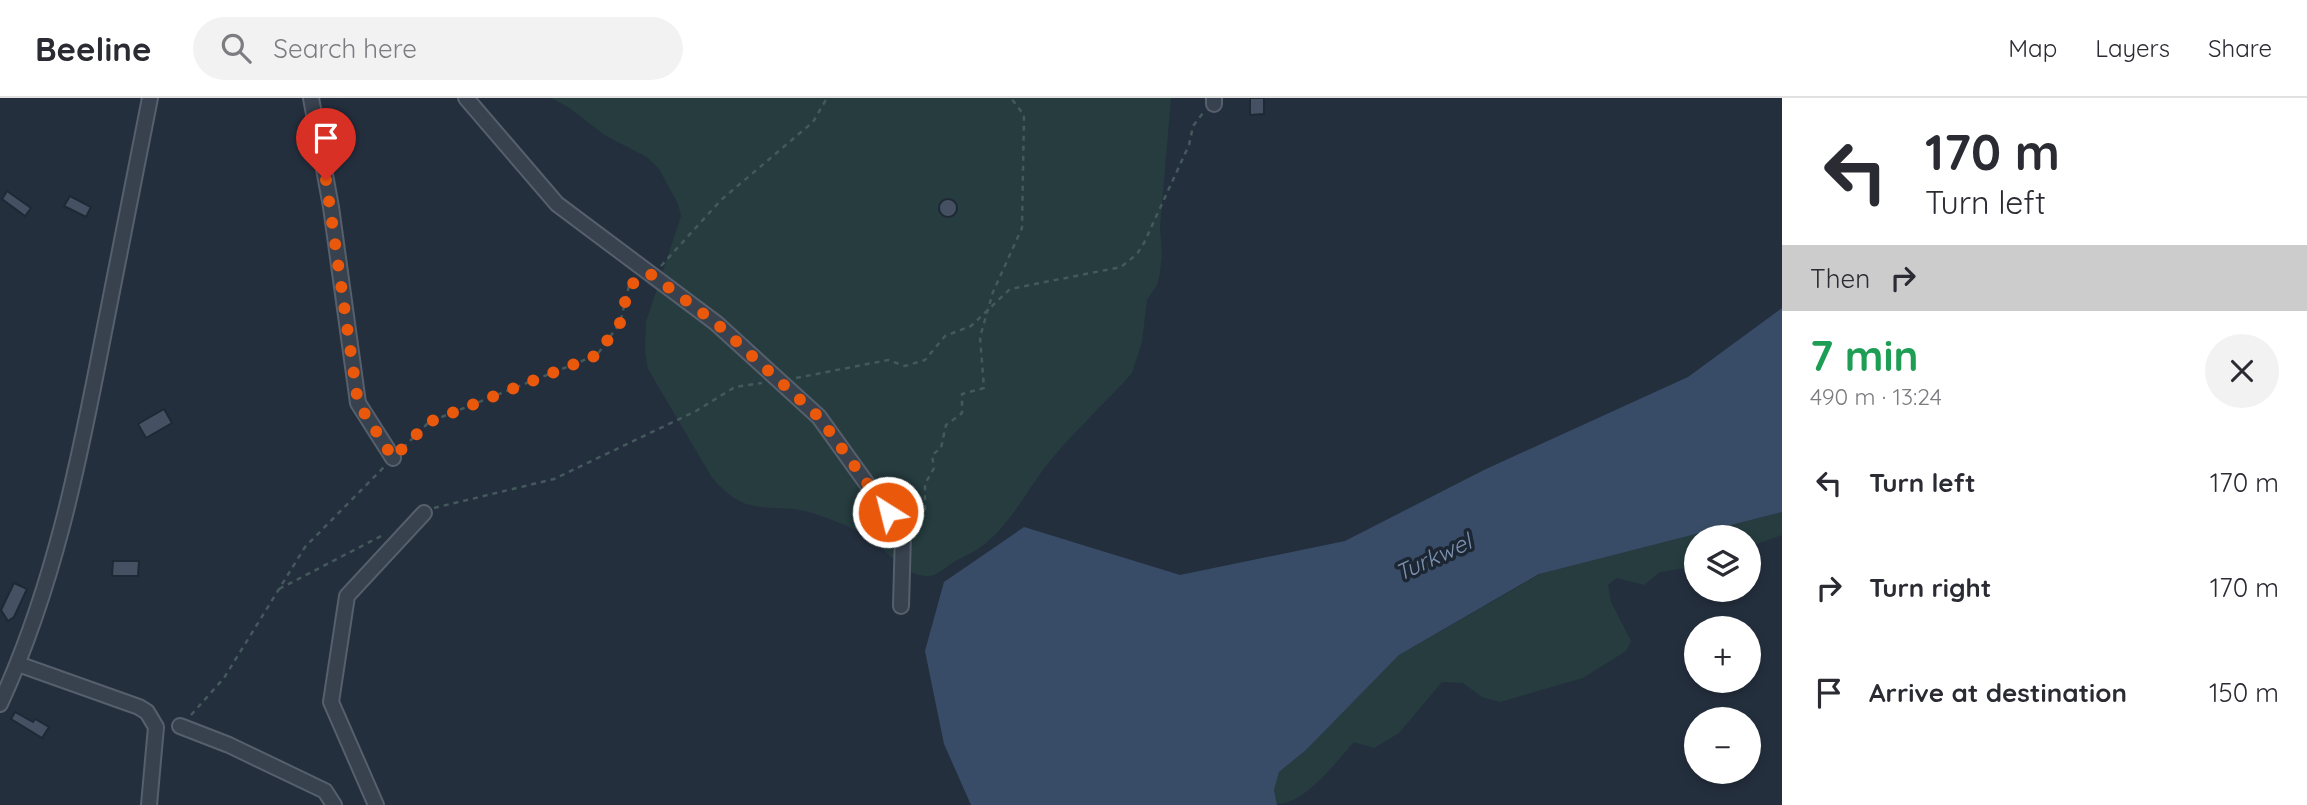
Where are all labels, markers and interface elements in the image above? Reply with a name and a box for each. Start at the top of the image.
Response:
search box [193,17,683,80]
text: Beeline [35,28,151,69]
icon: search [217,29,255,67]
text: Search here [273,32,417,65]
text: Map [2008,33,2057,63]
text: Layers [2095,33,2170,63]
text: Share [2208,33,2272,63]
pin [296,108,356,180]
icon: arrive [307,119,345,157]
text: 170 m [1925,121,2060,182]
icon: left [1810,126,1901,217]
text: Turn left [1925,182,2046,222]
icon: right [1884,259,1922,297]
text: Then [1810,262,1870,295]
text: 7 min [1810,329,1919,382]
button: close [2205,334,2279,408]
text: 490 m · 13:24 [1810,382,1942,411]
icon: left [1810,464,1848,502]
text: Turn left [1869,466,1976,499]
text: 170 m [2210,466,2279,499]
position arrow [851,475,925,549]
map controls [1684,525,1761,784]
button: layers [1684,525,1761,602]
water label: Turkwel [1390,526,1478,587]
icon: right [1810,569,1848,607]
text: Turn right [1869,571,1991,604]
text: 170 m [2210,571,2279,604]
button: + [1684,616,1761,693]
icon: arrive [1810,674,1848,712]
text: Arrive at destination [1869,676,2127,709]
text: 150 m [2209,676,2279,709]
button: − [1684,707,1761,784]

